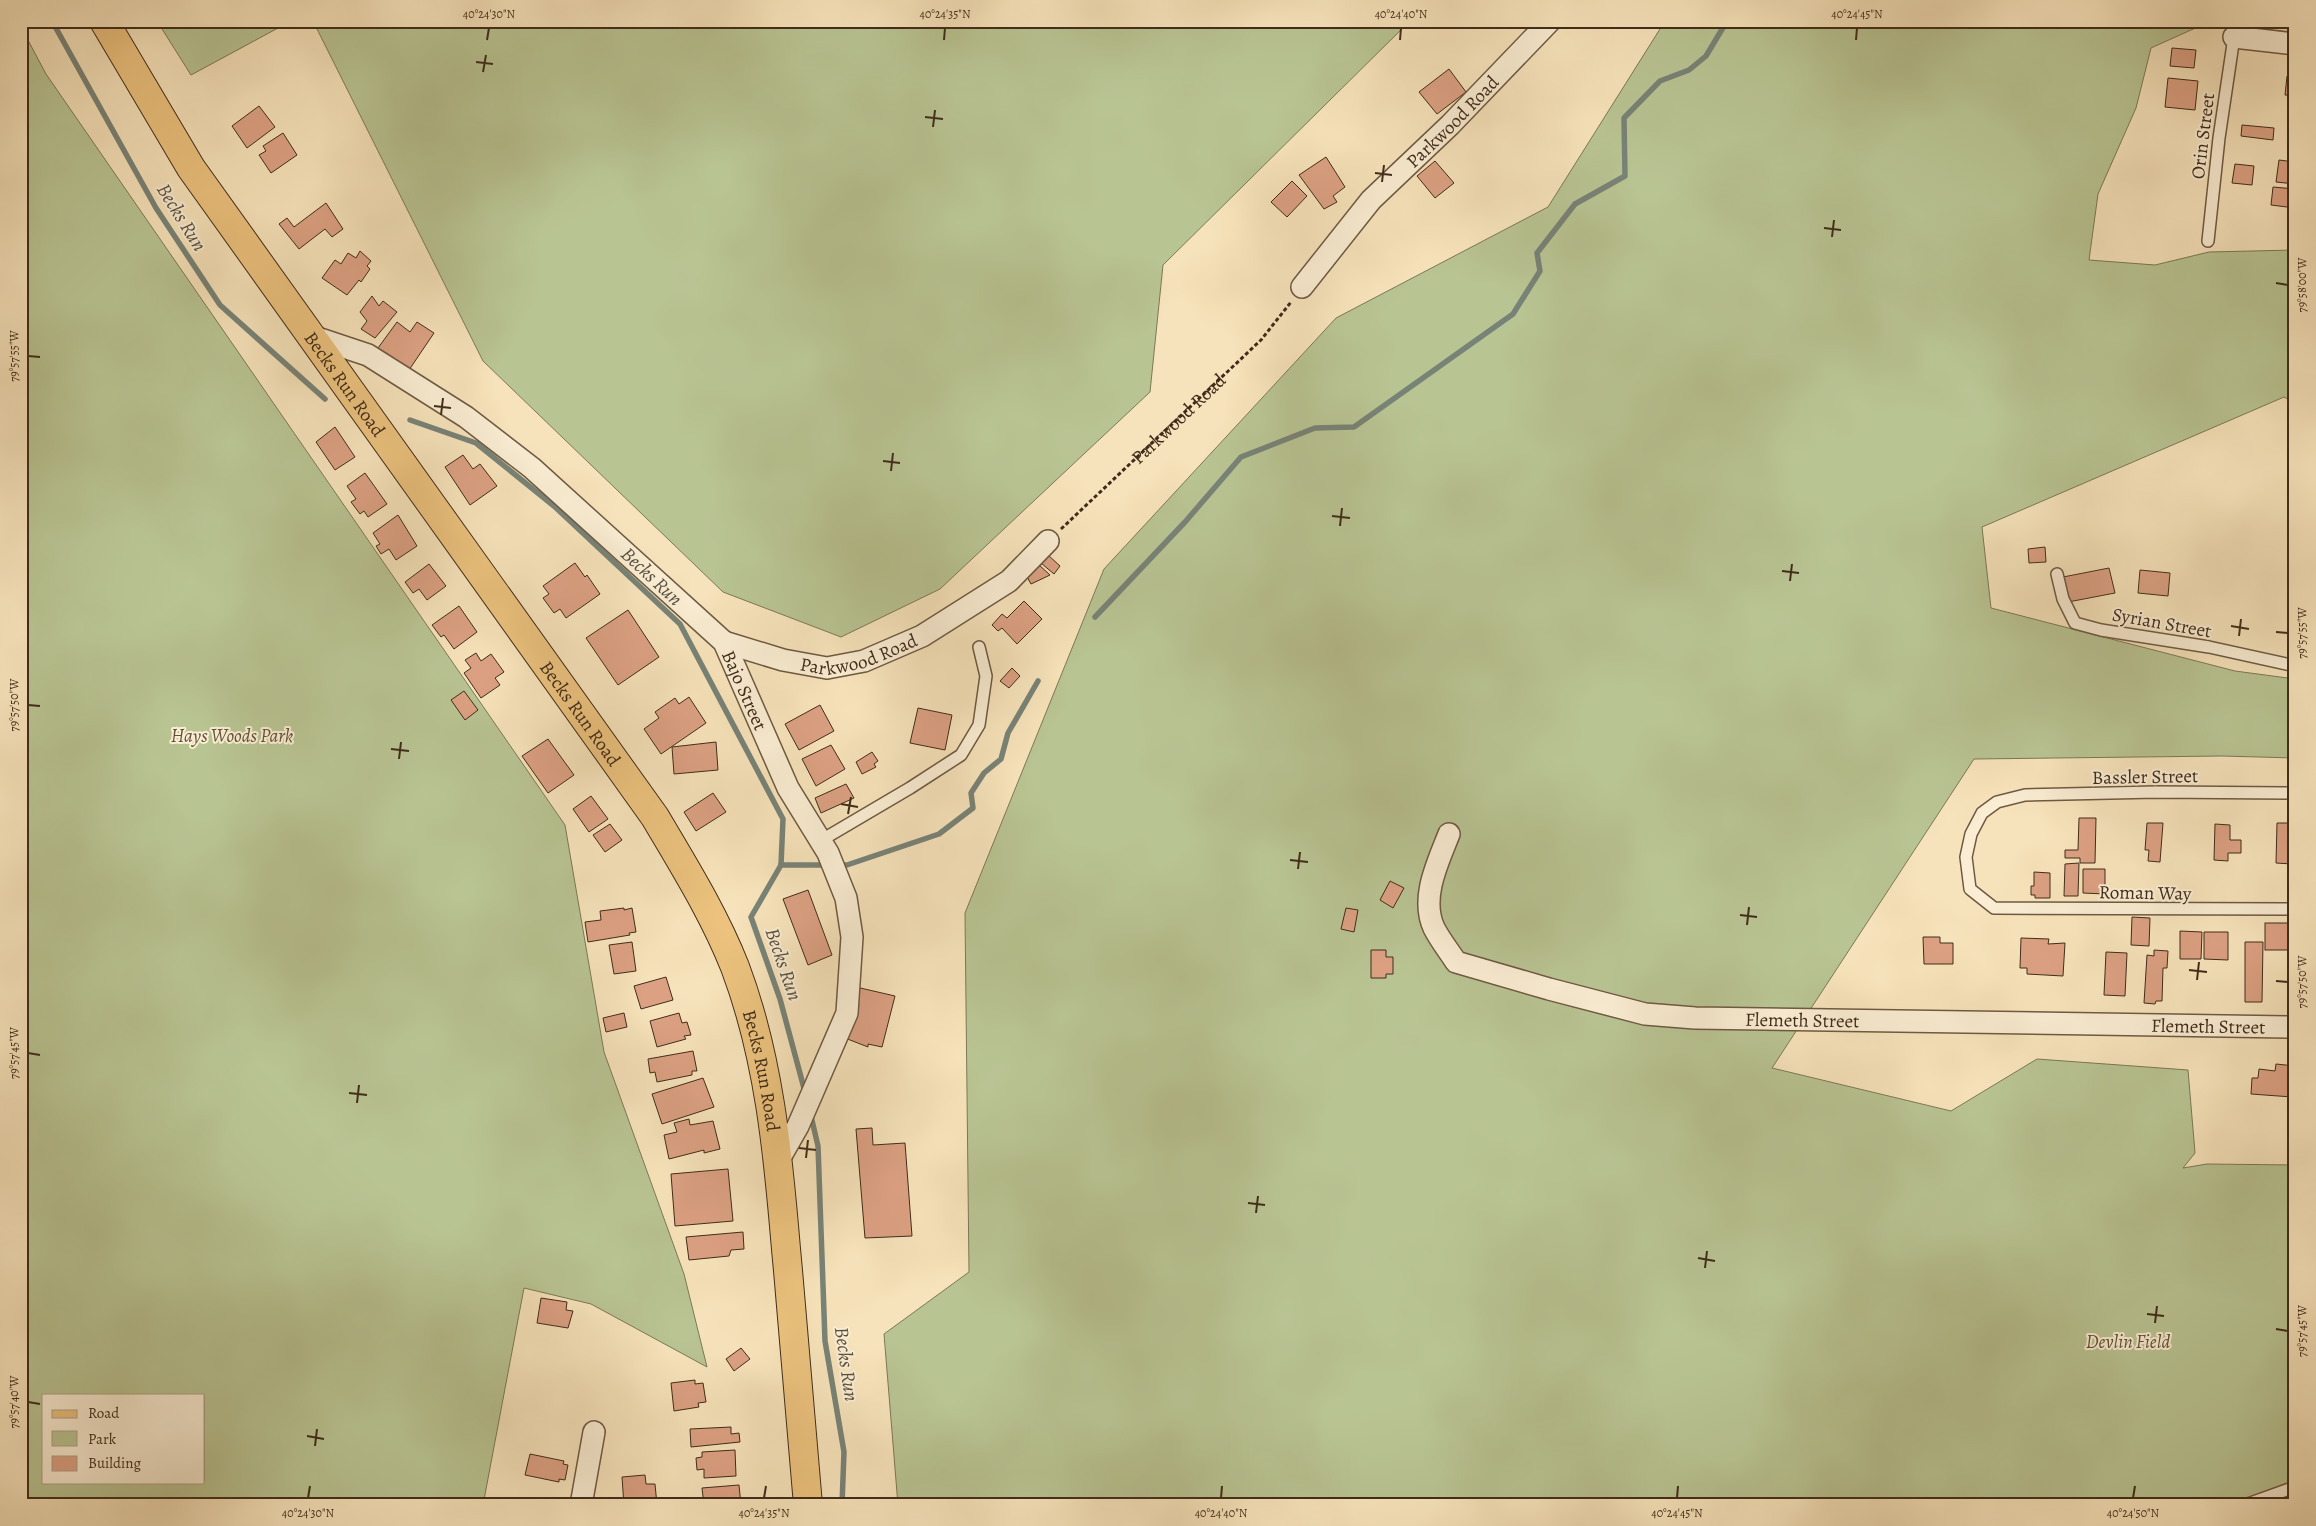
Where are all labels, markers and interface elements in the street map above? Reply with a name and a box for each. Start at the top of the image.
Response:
text: 40°24'30"N [463,6,516,22]
text: 40°24'35"N [919,6,971,22]
text: 40°24'40"N [1375,6,1428,22]
text: 40°24'45"N [1831,6,1883,22]
street label: Parkwood Road [1401,69,1505,174]
street label: Orin Street [2185,92,2221,181]
water label: Becks Run [150,178,213,256]
text: 79°58'00"W [2294,257,2310,312]
street label: Becks Run Road [298,326,391,443]
text: 79°57'55"W [6,329,22,382]
street label: Parkwood Road [1126,368,1232,470]
water label: Becks Run [615,541,688,612]
street label: Syrian Street [2110,601,2214,645]
text: 79°57'55"W [2294,606,2310,659]
street label: Parkwood Road [798,627,922,682]
street label: Bajo Street [715,646,773,735]
street label: Becks Run Road [533,656,627,772]
text: 79°57'50"W [6,678,22,731]
park label: Hays Woods Park [171,723,293,749]
street label: Bassler Street [2092,763,2198,791]
street label: Roman Way [2099,879,2192,907]
water label: Becks Run [759,924,809,1004]
text: 79°57'50"W [2294,955,2310,1008]
street label: Becks Run Road [736,1007,786,1134]
street label: Flemeth Street [1745,1007,1860,1034]
street label: Flemeth Street [2151,1013,2266,1041]
text: 79°57'45"W [6,1026,22,1079]
text: 79°57'45"W [2294,1304,2310,1357]
water label: Becks Run [828,1325,865,1403]
park label: Devlin Field [2086,1329,2170,1355]
text: 79°57'40"W [6,1375,22,1429]
legend [42,1394,205,1484]
text: Road [88,1403,120,1423]
text: Park [88,1429,117,1449]
text: Building [88,1453,141,1473]
text: 40°24'30"N [282,1505,335,1521]
text: 40°24'35"N [738,1505,790,1521]
text: 40°24'40"N [1195,1505,1248,1521]
text: 40°24'45"N [1651,1505,1703,1521]
text: 40°24'50"N [2107,1505,2160,1521]

